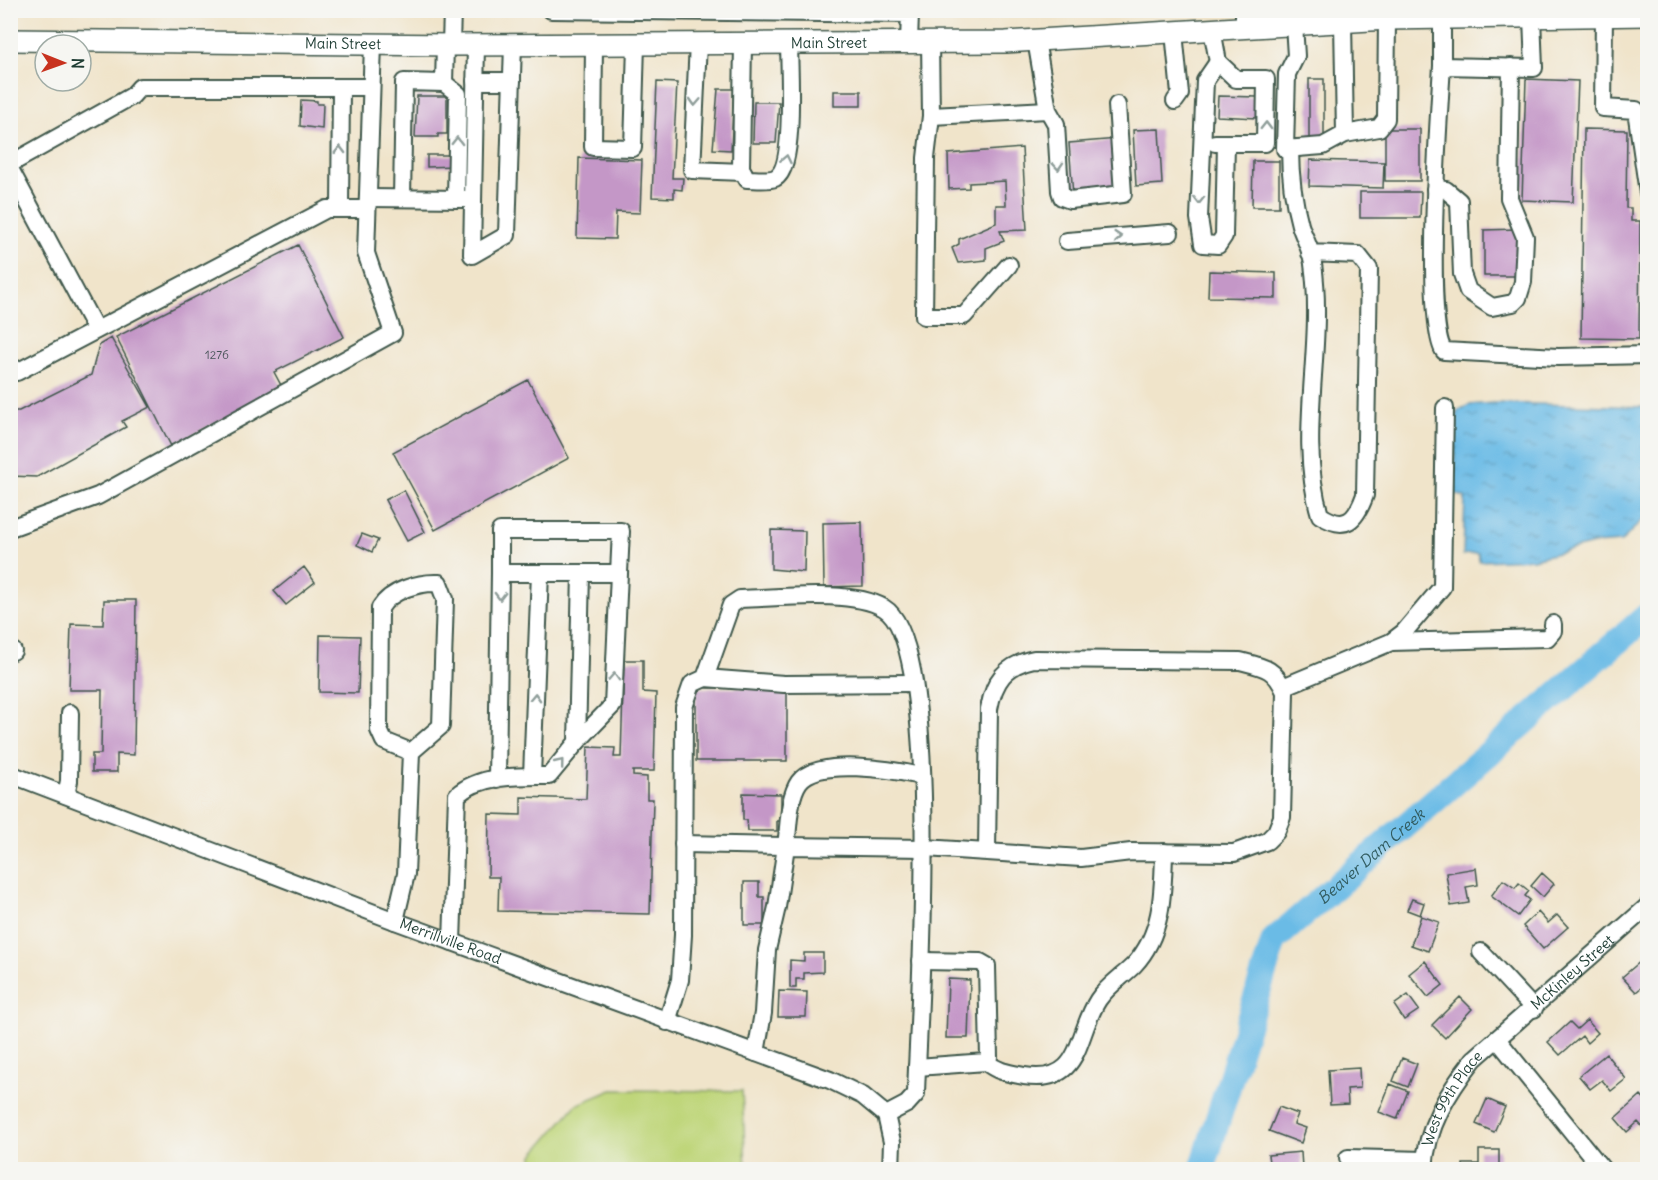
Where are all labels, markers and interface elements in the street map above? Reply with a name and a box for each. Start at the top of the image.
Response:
north arrow [33,33,93,93]
street label: Main Street [305,33,381,53]
street label: Main Street [791,33,867,52]
text: N [68,58,88,69]
one-way arrow [689,97,702,106]
one-way arrow [1259,121,1272,130]
one-way arrow [451,136,464,145]
one-way arrow [334,146,347,155]
one-way arrow [779,154,792,164]
one-way arrow [1051,162,1064,171]
one-way arrow [1193,196,1205,205]
one-way arrow [1114,231,1123,244]
house number: 1276 [205,347,229,362]
one-way arrow [494,592,506,601]
one-way arrow [608,673,621,682]
one-way arrow [529,692,542,701]
one-way arrow [552,759,563,770]
water label: Beaver Dam Creek [1313,803,1430,908]
street label: Merrillville Road [397,913,504,968]
street label: McKinley Street [1527,930,1618,1014]
street label: West 99th Place [1417,1046,1486,1148]

